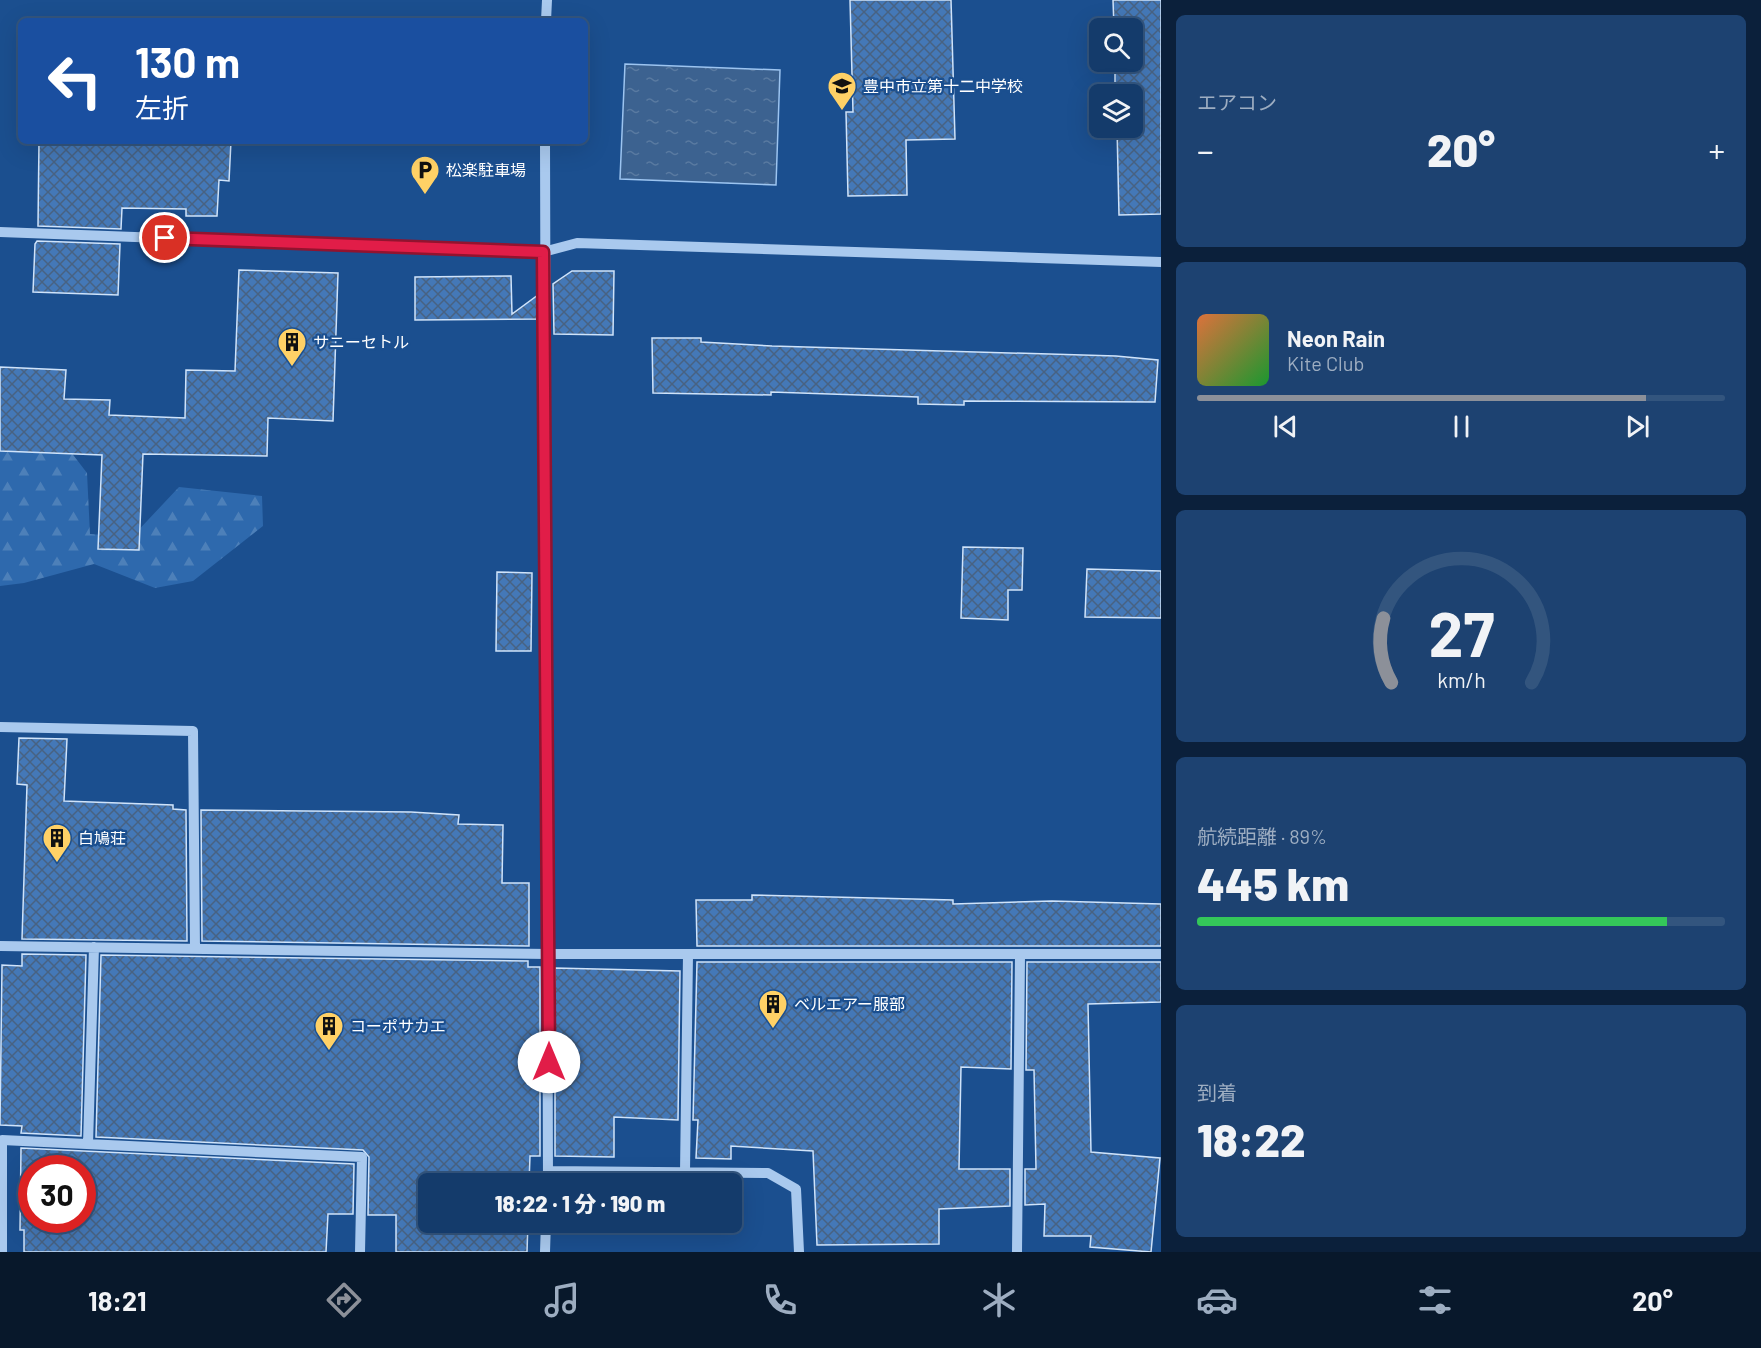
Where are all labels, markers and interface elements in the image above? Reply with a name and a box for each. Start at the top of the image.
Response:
map controls [1089,18,1143,138]
button: search [1089,18,1143,72]
text: 130 m [135,36,240,86]
icon: left [36,42,114,120]
school or university icon: 豊中市立第十二中学校 [826,70,858,112]
place label: 豊中市立第十二中学校 [863,76,1023,95]
button: layers [1089,84,1143,138]
text: エアコン [1197,90,1277,114]
text: 左折 [135,91,189,123]
text: 20° [1427,122,1495,176]
text: − [1197,130,1214,170]
text: + [1709,130,1725,170]
parking icon: 松楽駐車場 [409,154,441,196]
place label: 松楽駐車場 [446,160,526,179]
pin [139,212,190,263]
icon: arrive [148,221,181,254]
text: Neon Rain [1287,325,1385,351]
building icon: サニーセトル [276,326,308,368]
place label: サニーセトル [313,332,409,351]
text: Kite Club [1287,351,1364,375]
icon: previous [1269,410,1302,443]
icon: pause [1445,410,1478,443]
icon: next [1621,410,1654,443]
text: 27 [1428,595,1494,669]
text: km/h [1437,667,1485,692]
building icon: 白鳩荘 [41,822,73,864]
text: 航続距離 · 89% [1197,824,1327,848]
place label: 白鳩荘 [78,828,126,847]
text: 445 km [1197,856,1349,910]
building icon: ベルエアー服部 [757,988,789,1030]
place label: ベルエアー服部 [794,994,905,1013]
building icon: コーポサカエ [313,1010,345,1052]
place label: コーポサカエ [350,1016,446,1035]
position arrow [517,1030,581,1094]
text: 到着 [1197,1080,1237,1104]
text: 18:22 [1197,1112,1306,1166]
speed limit sign: 30 [18,1155,96,1233]
text: 18:22 · 1 分 · 190 m [495,1190,665,1216]
icon: directions [323,1279,365,1321]
icon: music [541,1279,583,1321]
icon: phone [759,1279,801,1321]
icon: climate [978,1279,1020,1321]
icon: car [1196,1279,1238,1321]
icon: filters [1414,1279,1456,1321]
text: 18:21 [88,1284,147,1316]
text: 20° [1632,1284,1673,1316]

